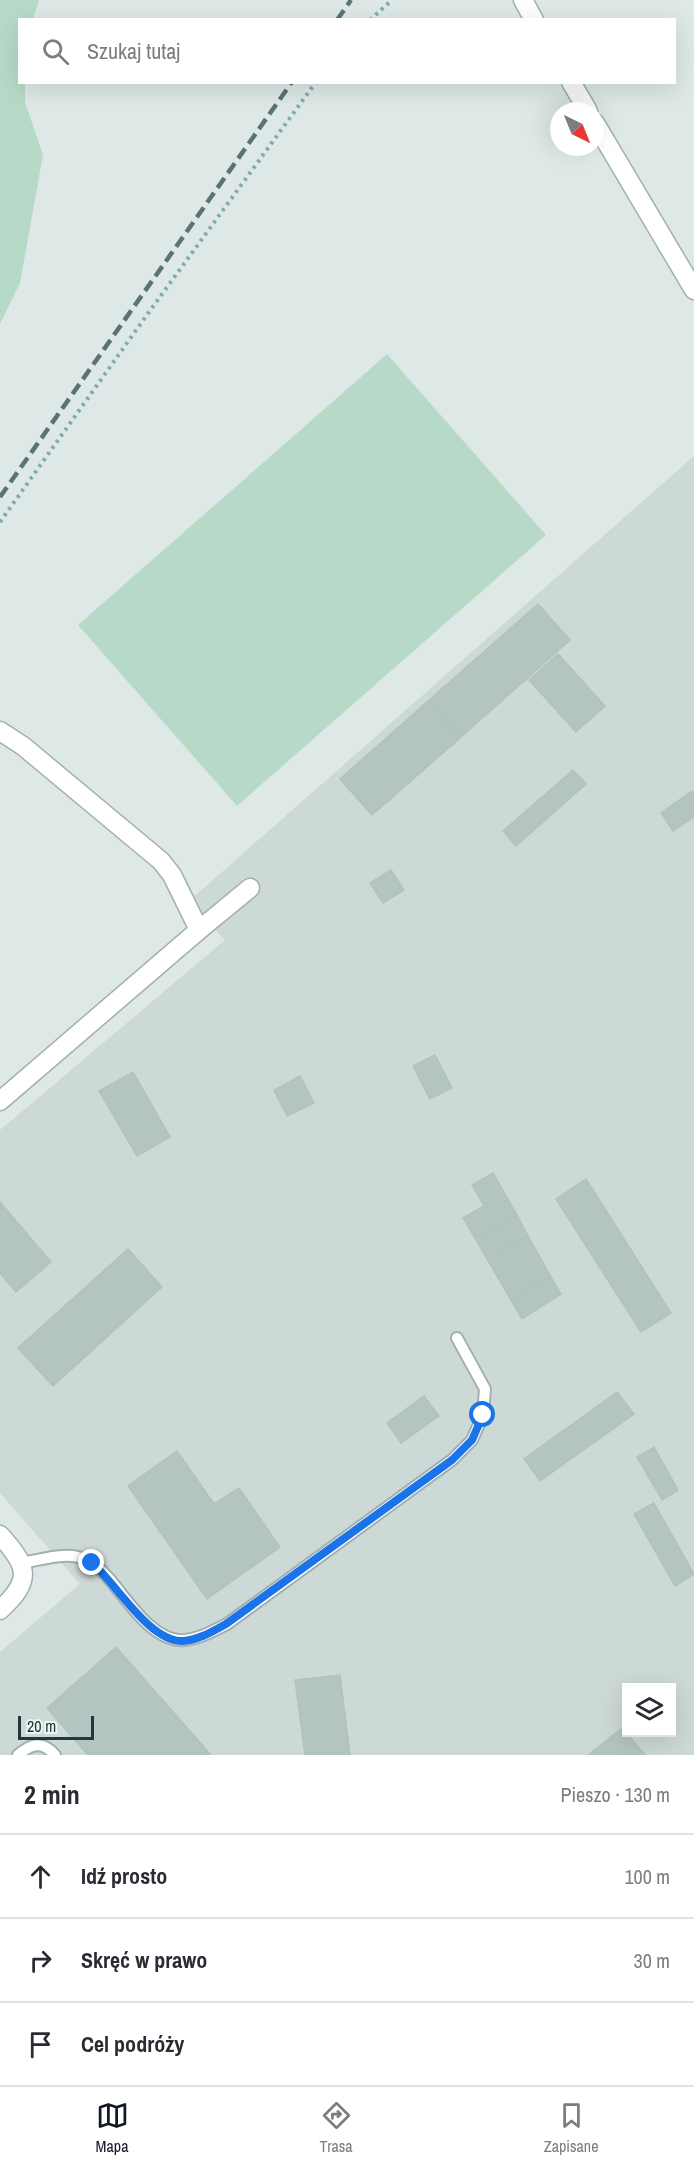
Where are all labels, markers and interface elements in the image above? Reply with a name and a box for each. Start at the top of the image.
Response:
search box [18,18,676,84]
icon: search [39,35,72,68]
text: Szukaj tutaj [87,36,180,66]
north arrow [550,102,604,156]
route start [469,1401,495,1427]
route end [78,1549,104,1575]
map controls [622,1683,676,1737]
button: layers [622,1683,676,1737]
scale bar [18,1713,94,1740]
text: 20 m [27,1715,56,1737]
text: 2 min [24,1777,80,1812]
text: Pieszo · 130 m [561,1781,670,1808]
icon: ahead [24,1860,57,1893]
text: Idź prosto [81,1861,167,1891]
text: 100 m [624,1863,670,1890]
icon: right [24,1944,57,1977]
text: Skręć w prawo [81,1945,207,1975]
text: 30 m [634,1947,670,1974]
icon: arrive [24,2028,57,2061]
text: Cel podróży [81,2029,184,2059]
tab: Mapa [96,2099,129,2157]
tab: Trasa [320,2099,353,2157]
tab: Zapisane [544,2099,598,2157]

